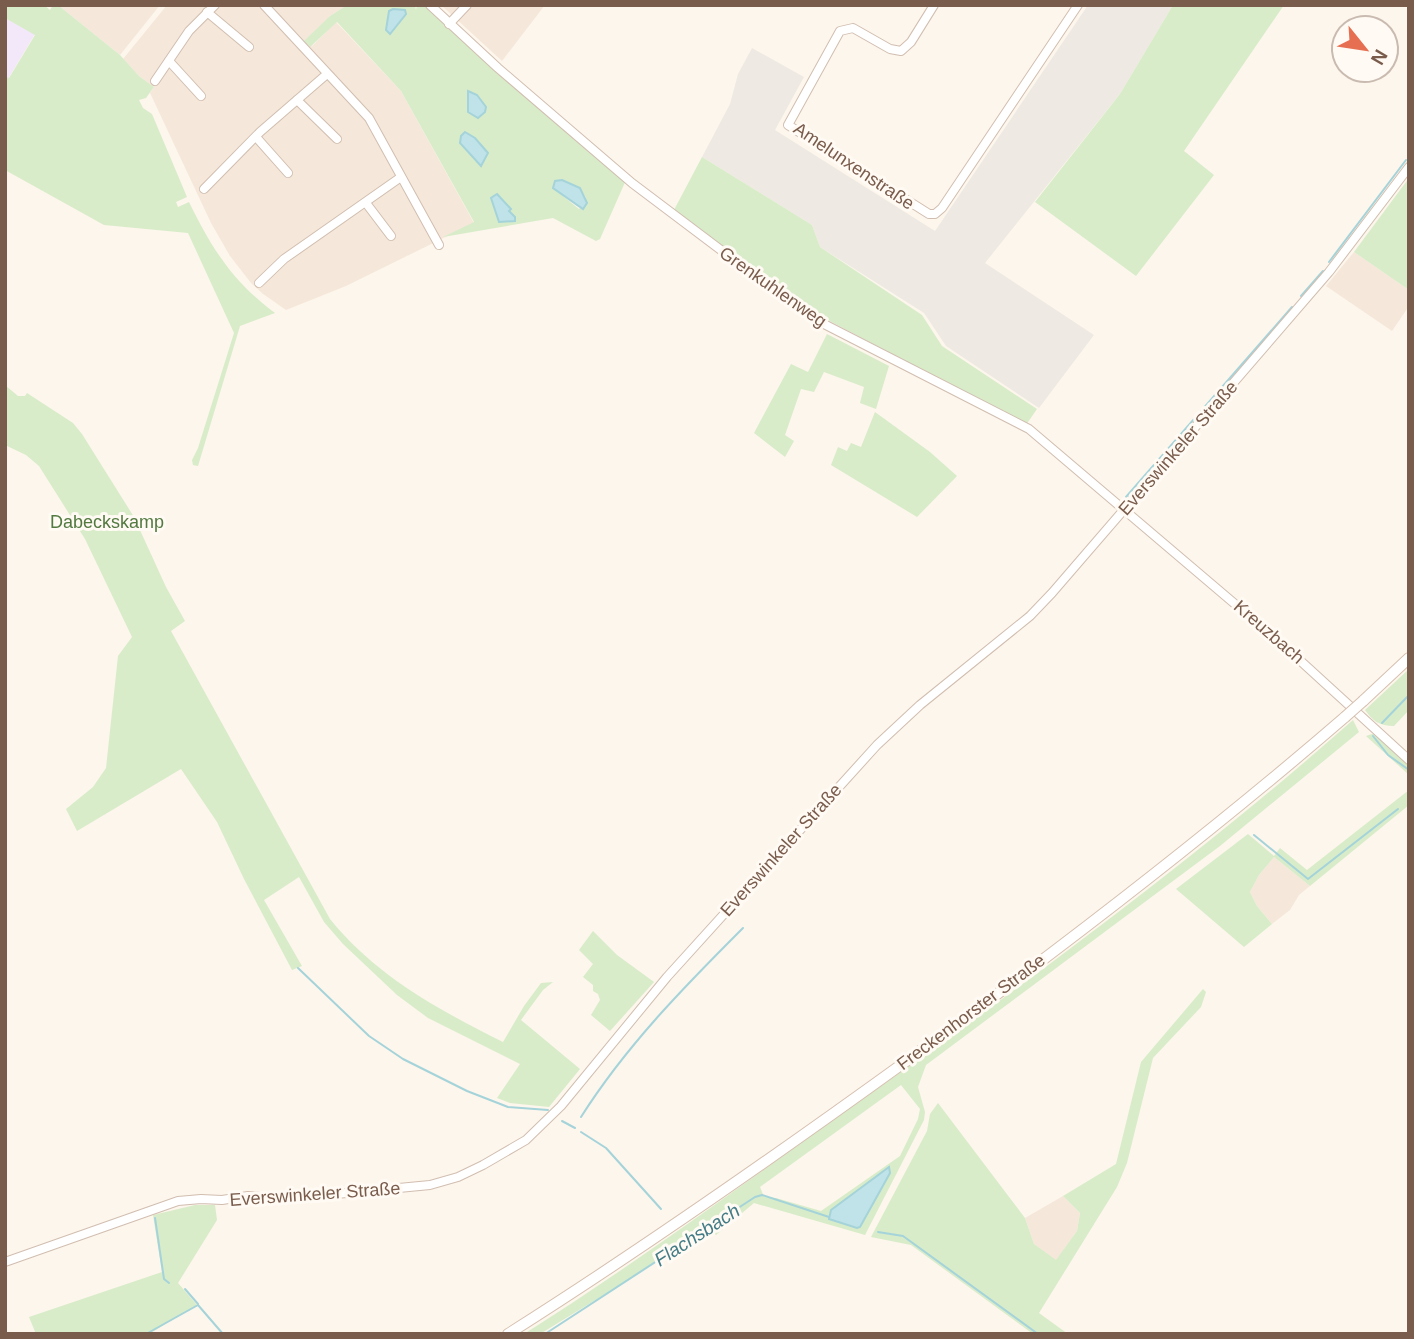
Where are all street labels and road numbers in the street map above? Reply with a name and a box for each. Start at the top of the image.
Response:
street label: Amelunxenstraße [790,118,918,214]
street label: Grenkuhlenweg [716,243,830,331]
street label: Everswinkeler Straße [1114,377,1242,519]
street label: Kreuzbach [1230,596,1308,668]
street label: Everswinkeler Straße [716,780,846,920]
street label: Freckenhorster Straße [893,950,1049,1074]
street label: Everswinkeler Straße [229,1178,401,1210]

